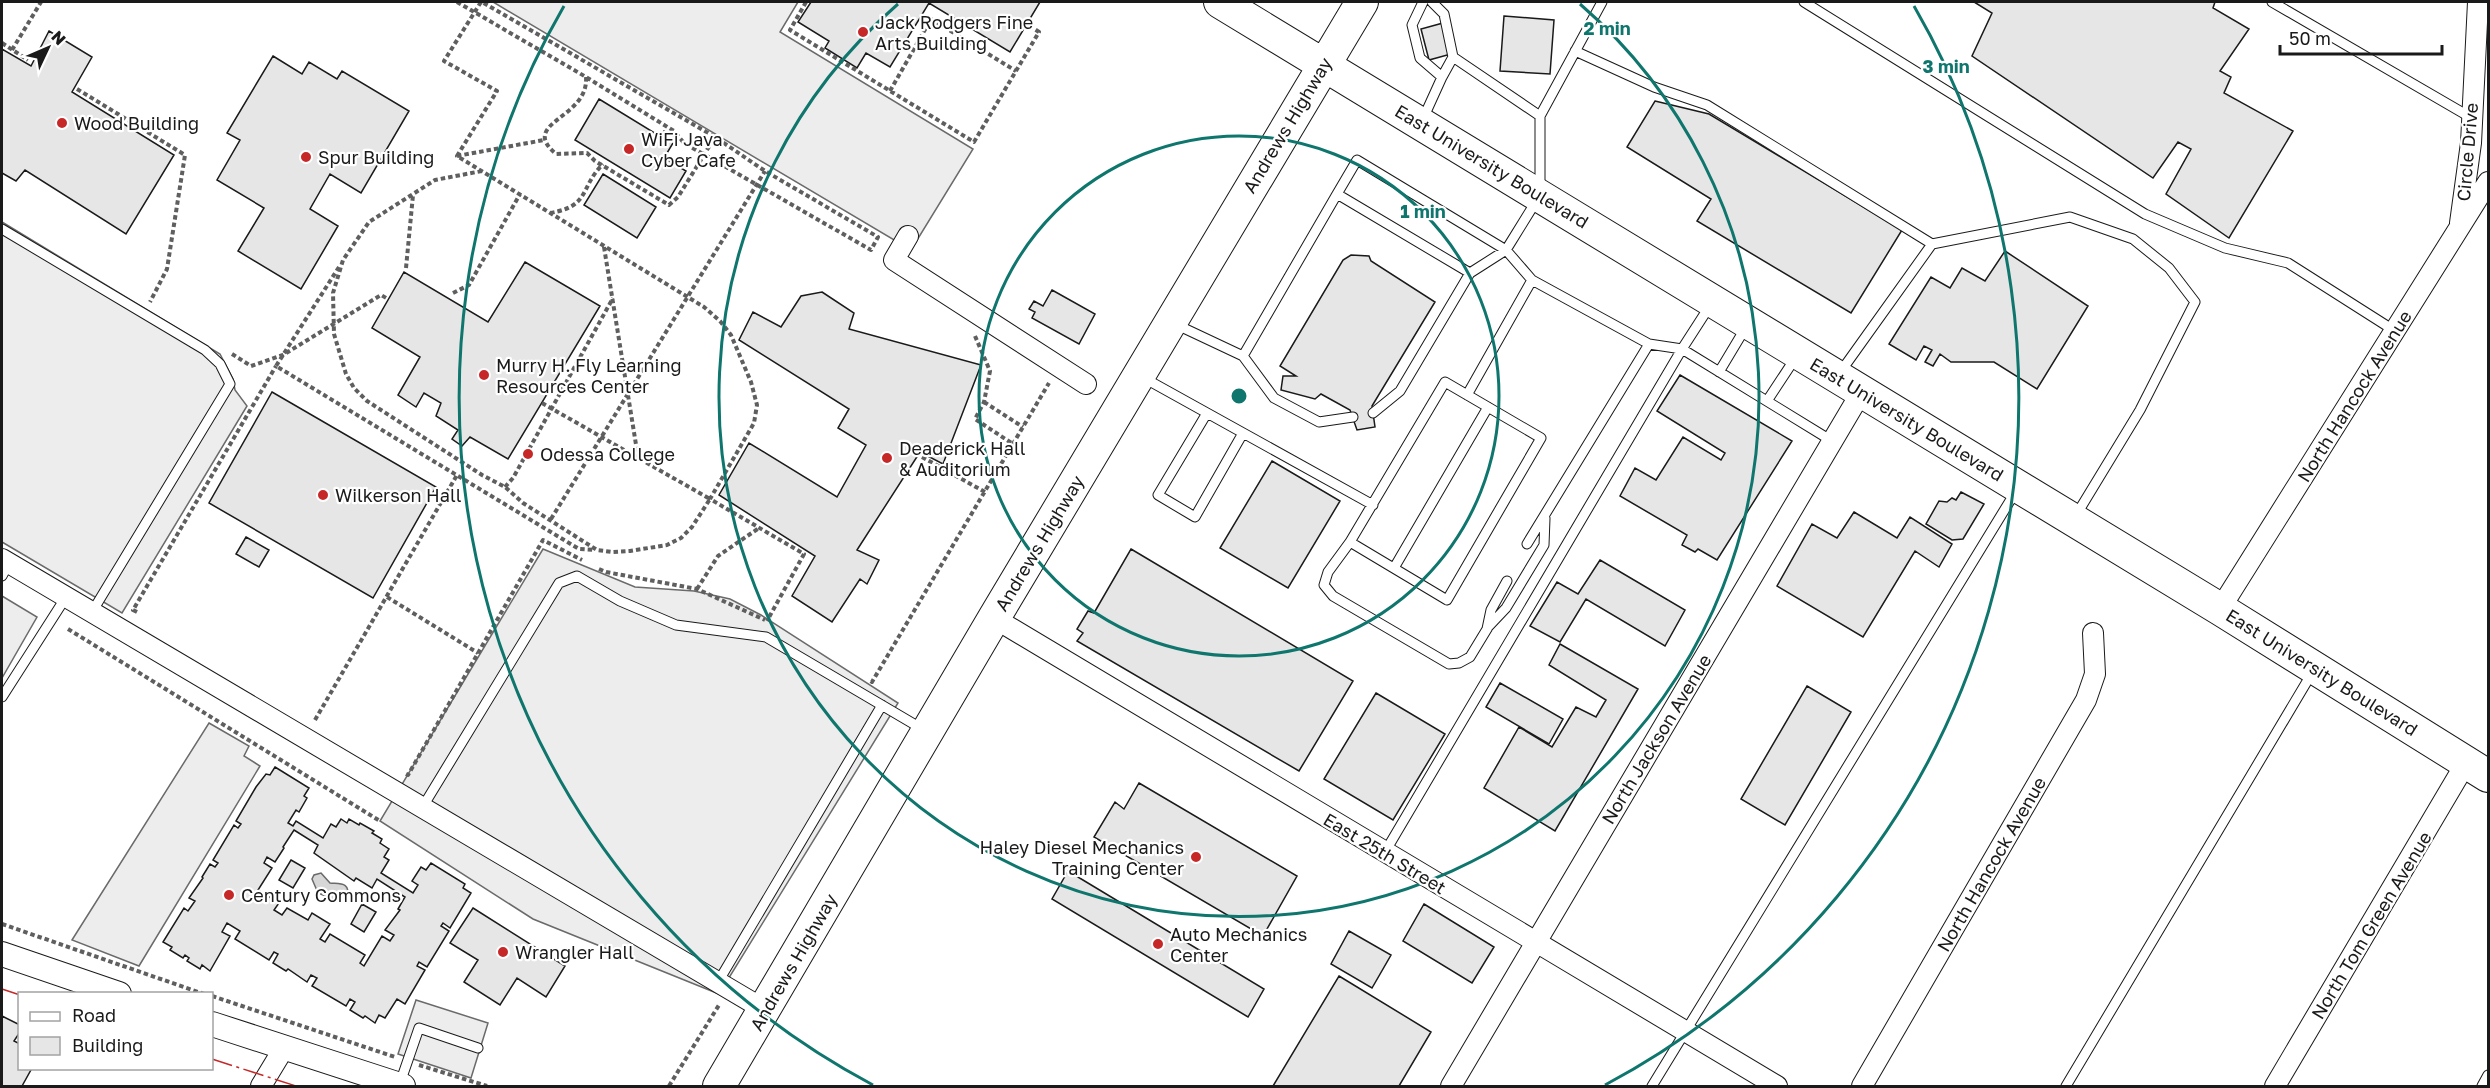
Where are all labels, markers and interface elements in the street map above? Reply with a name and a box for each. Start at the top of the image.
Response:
place label: Jack Rodgers Fine Arts Building [875,11,1033,54]
text: 2 min [1583,17,1631,39]
north arrow [18,18,78,78]
scale bar [2280,18,2442,56]
marker: Jack Rodgers Fine Arts Building [856,25,870,39]
text: N [47,26,70,49]
text: 50 m [2289,27,2331,49]
street label: Andrews Highway [1238,53,1336,197]
text: 3 min [1922,55,1970,77]
street label: East University Boulevard [1391,99,1593,233]
street label: Circle Drive [2452,102,2482,202]
place label: Wood Building [74,112,199,134]
marker: Wood Building [55,116,69,130]
place label: WiFi Java Cyber Cafe [641,128,736,171]
marker: WiFi Java Cyber Cafe [622,142,636,156]
place label: Spur Building [318,146,434,168]
marker: Spur Building [299,150,313,164]
text: 1 min [1400,200,1446,222]
street label: North Hancock Avenue [2292,306,2416,486]
street label: East University Boulevard [1806,352,2008,486]
place label: Murry H. Fly Learning Resources Center [496,354,682,397]
marker: Murry H. Fly Learning Resources Center [477,368,491,382]
centre of rings [1229,386,1249,406]
place label: Deaderick Hall & Auditorium [899,437,1026,480]
place label: Odessa College [540,443,675,465]
marker: Odessa College [521,447,535,461]
marker: Deaderick Hall & Auditorium [880,451,894,465]
street label: Andrews Highway [990,471,1088,615]
place label: Wilkerson Hall [335,484,462,506]
marker: Wilkerson Hall [316,488,330,502]
street label: East University Boulevard [2222,604,2422,740]
street label: North Jackson Avenue [1597,650,1715,828]
street label: North Hancock Avenue [1932,773,2050,955]
street label: East 25th Street [1320,808,1450,898]
street label: North Tom Green Avenue [2306,827,2436,1023]
place label: Haley Diesel Mechanics Training Center [980,836,1184,879]
marker: Haley Diesel Mechanics Training Center [1189,850,1203,864]
place label: Century Commons [241,884,401,906]
marker: Century Commons [222,888,236,902]
street label: Andrews Highway [745,890,841,1034]
place label: Auto Mechanics Center [1170,923,1307,966]
marker: Auto Mechanics Center [1151,937,1165,951]
place label: Wrangler Hall [515,941,634,963]
marker: Wrangler Hall [496,945,510,959]
legend [18,992,213,1070]
text: Road [72,1004,116,1026]
text: Building [72,1034,143,1056]

